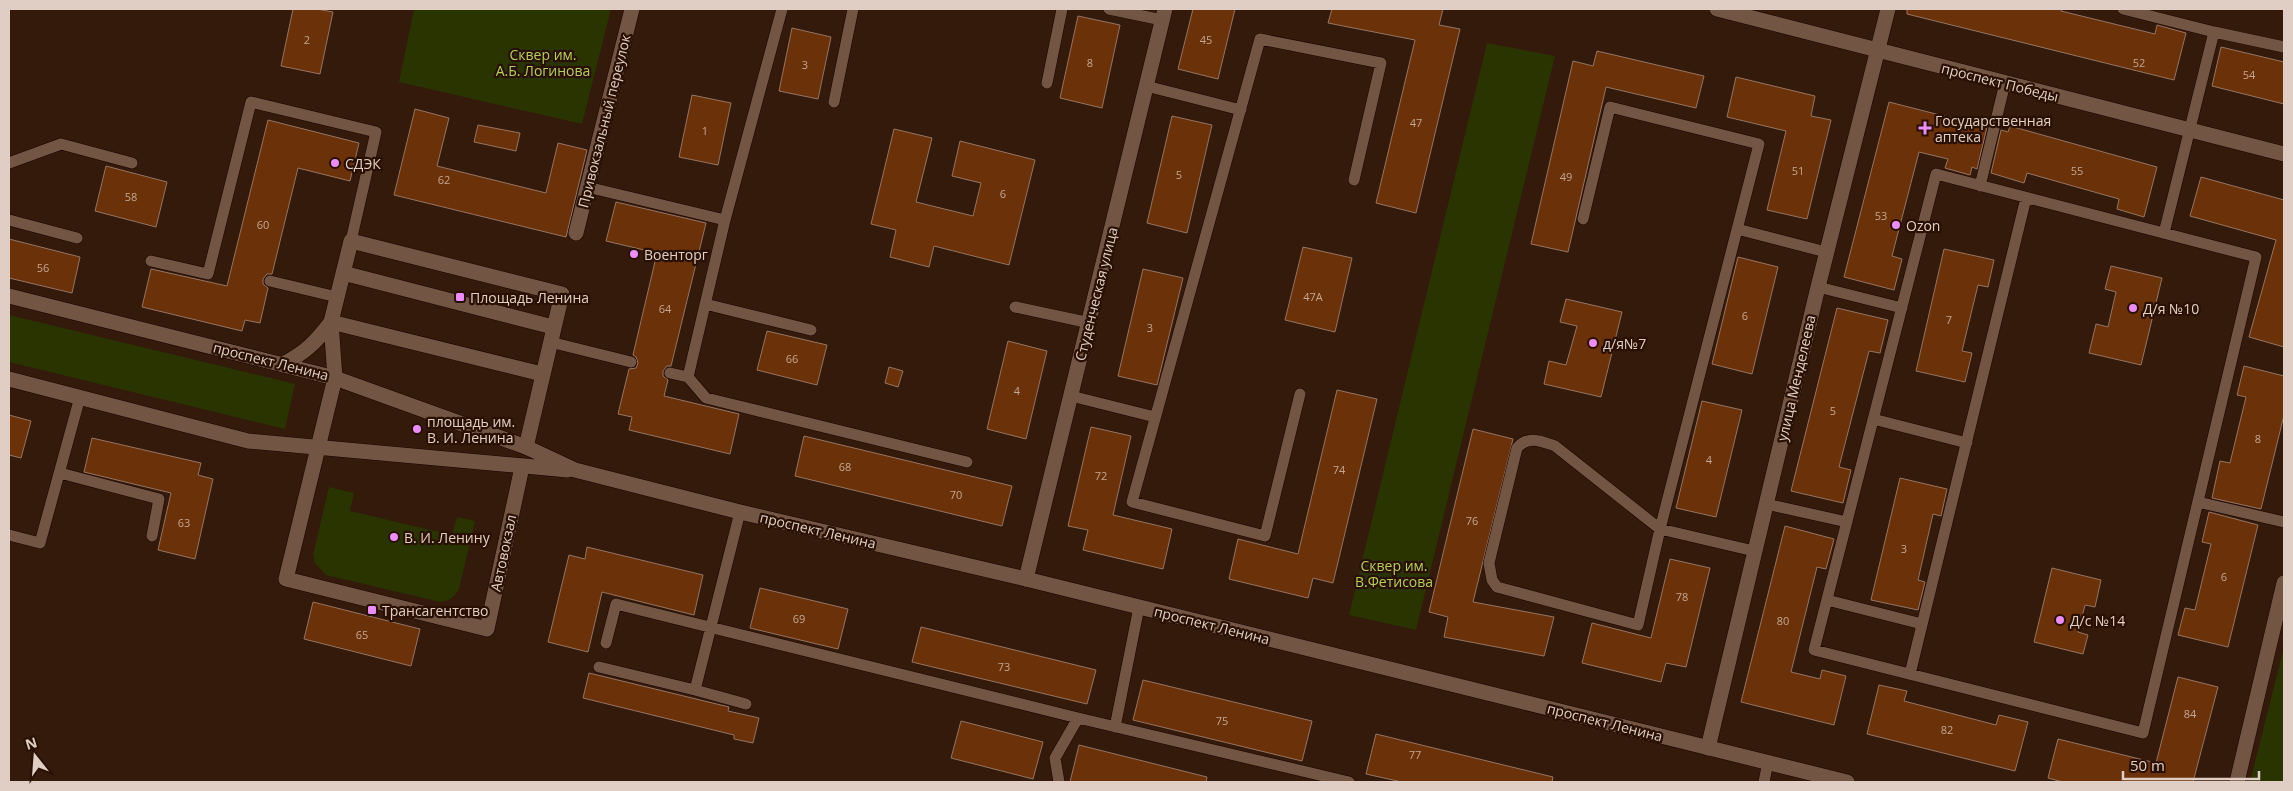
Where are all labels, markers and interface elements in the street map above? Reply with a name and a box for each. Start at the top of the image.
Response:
house number: 2 [304,32,310,47]
street label: Привокзальный переулок [573,32,635,210]
house number: 45 [1200,32,1212,47]
park label: Сквер им. А.Б. Логинова [496,45,590,80]
house number: 8 [1087,55,1093,70]
house number: 52 [2133,55,2145,70]
house number: 3 [802,57,808,72]
street label: проспект Победы [1939,58,2061,106]
house number: 54 [2243,67,2256,82]
place label: Государственная аптека [1935,111,2051,146]
house number: 47 [1410,115,1422,130]
marker: Государственная аптека [1919,122,1931,134]
house number: 1 [702,123,708,138]
place label: СДЭК [345,154,381,173]
marker: СДЭК [329,157,341,169]
house number: 51 [1792,163,1804,178]
house number: 55 [2071,163,2083,178]
house number: 5 [1176,167,1182,182]
house number: 49 [1560,169,1572,184]
house number: 62 [438,172,450,187]
house number: 6 [1000,186,1006,201]
house number: 58 [125,189,137,204]
house number: 53 [1875,208,1887,223]
place label: Ozon [1906,216,1940,235]
house number: 60 [257,217,269,232]
marker: Ozon [1890,219,1902,231]
street label: Студенческая улица [1070,225,1122,363]
place label: Военторг [644,245,708,264]
marker: Военторг [628,248,640,260]
house number: 56 [37,260,49,275]
place label: Площадь Ленина [470,288,589,307]
house number: 47А [1303,289,1323,304]
marker: Площадь Ленина [454,291,466,303]
place label: Д/я №10 [2143,299,2199,318]
house number: 64 [659,301,672,316]
marker: Д/я №10 [2127,302,2139,314]
house number: 6 [1742,308,1748,323]
house number: 7 [1946,312,1952,327]
street label: улица Менделеева [1772,313,1820,443]
house number: 3 [1147,320,1153,335]
place label: д/я№7 [1603,334,1646,353]
street label: проспект Ленина [211,337,331,385]
marker: д/я№7 [1587,337,1599,349]
house number: 66 [786,351,798,366]
house number: 4 [1014,383,1021,398]
house number: 5 [1830,403,1836,418]
place label: площадь им. В. И. Ленина [427,412,515,447]
marker: площадь им. В. И. Ленина [411,423,423,435]
house number: 8 [2255,431,2261,446]
house number: 4 [1706,452,1713,467]
house number: 68 [839,459,851,474]
house number: 74 [1333,462,1346,477]
house number: 72 [1095,468,1107,483]
house number: 70 [950,487,962,502]
street label: проспект Ленина [758,507,878,553]
street label: Автовокзал [486,513,520,593]
house number: 76 [1466,513,1478,528]
house number: 63 [178,515,190,530]
place label: В. И. Ленину [404,528,491,547]
marker: В. И. Ленину [388,531,400,543]
house number: 3 [1901,541,1907,556]
park label: Сквер им. В.Фетисова [1355,556,1433,591]
house number: 6 [2221,569,2227,584]
house number: 78 [1676,589,1688,604]
place label: Трансагентство [382,601,489,620]
street label: проспект Ленина [1152,601,1272,649]
marker: Трансагентство [366,604,378,616]
house number: 69 [793,611,805,626]
place label: Д/с №14 [2070,611,2125,630]
house number: 80 [1777,613,1789,628]
marker: Д/с №14 [2054,614,2066,626]
house number: 65 [356,627,368,642]
house number: 73 [998,659,1010,674]
street label: проспект Ленина [1545,698,1665,746]
house number: 84 [2184,706,2197,721]
house number: 75 [1216,713,1228,728]
house number: 82 [1941,722,1953,737]
north arrow [10,731,60,781]
text: N [23,732,39,754]
house number: 77 [1409,747,1421,762]
scale bar [2123,748,2259,780]
text: 50 m [2130,755,2165,775]

